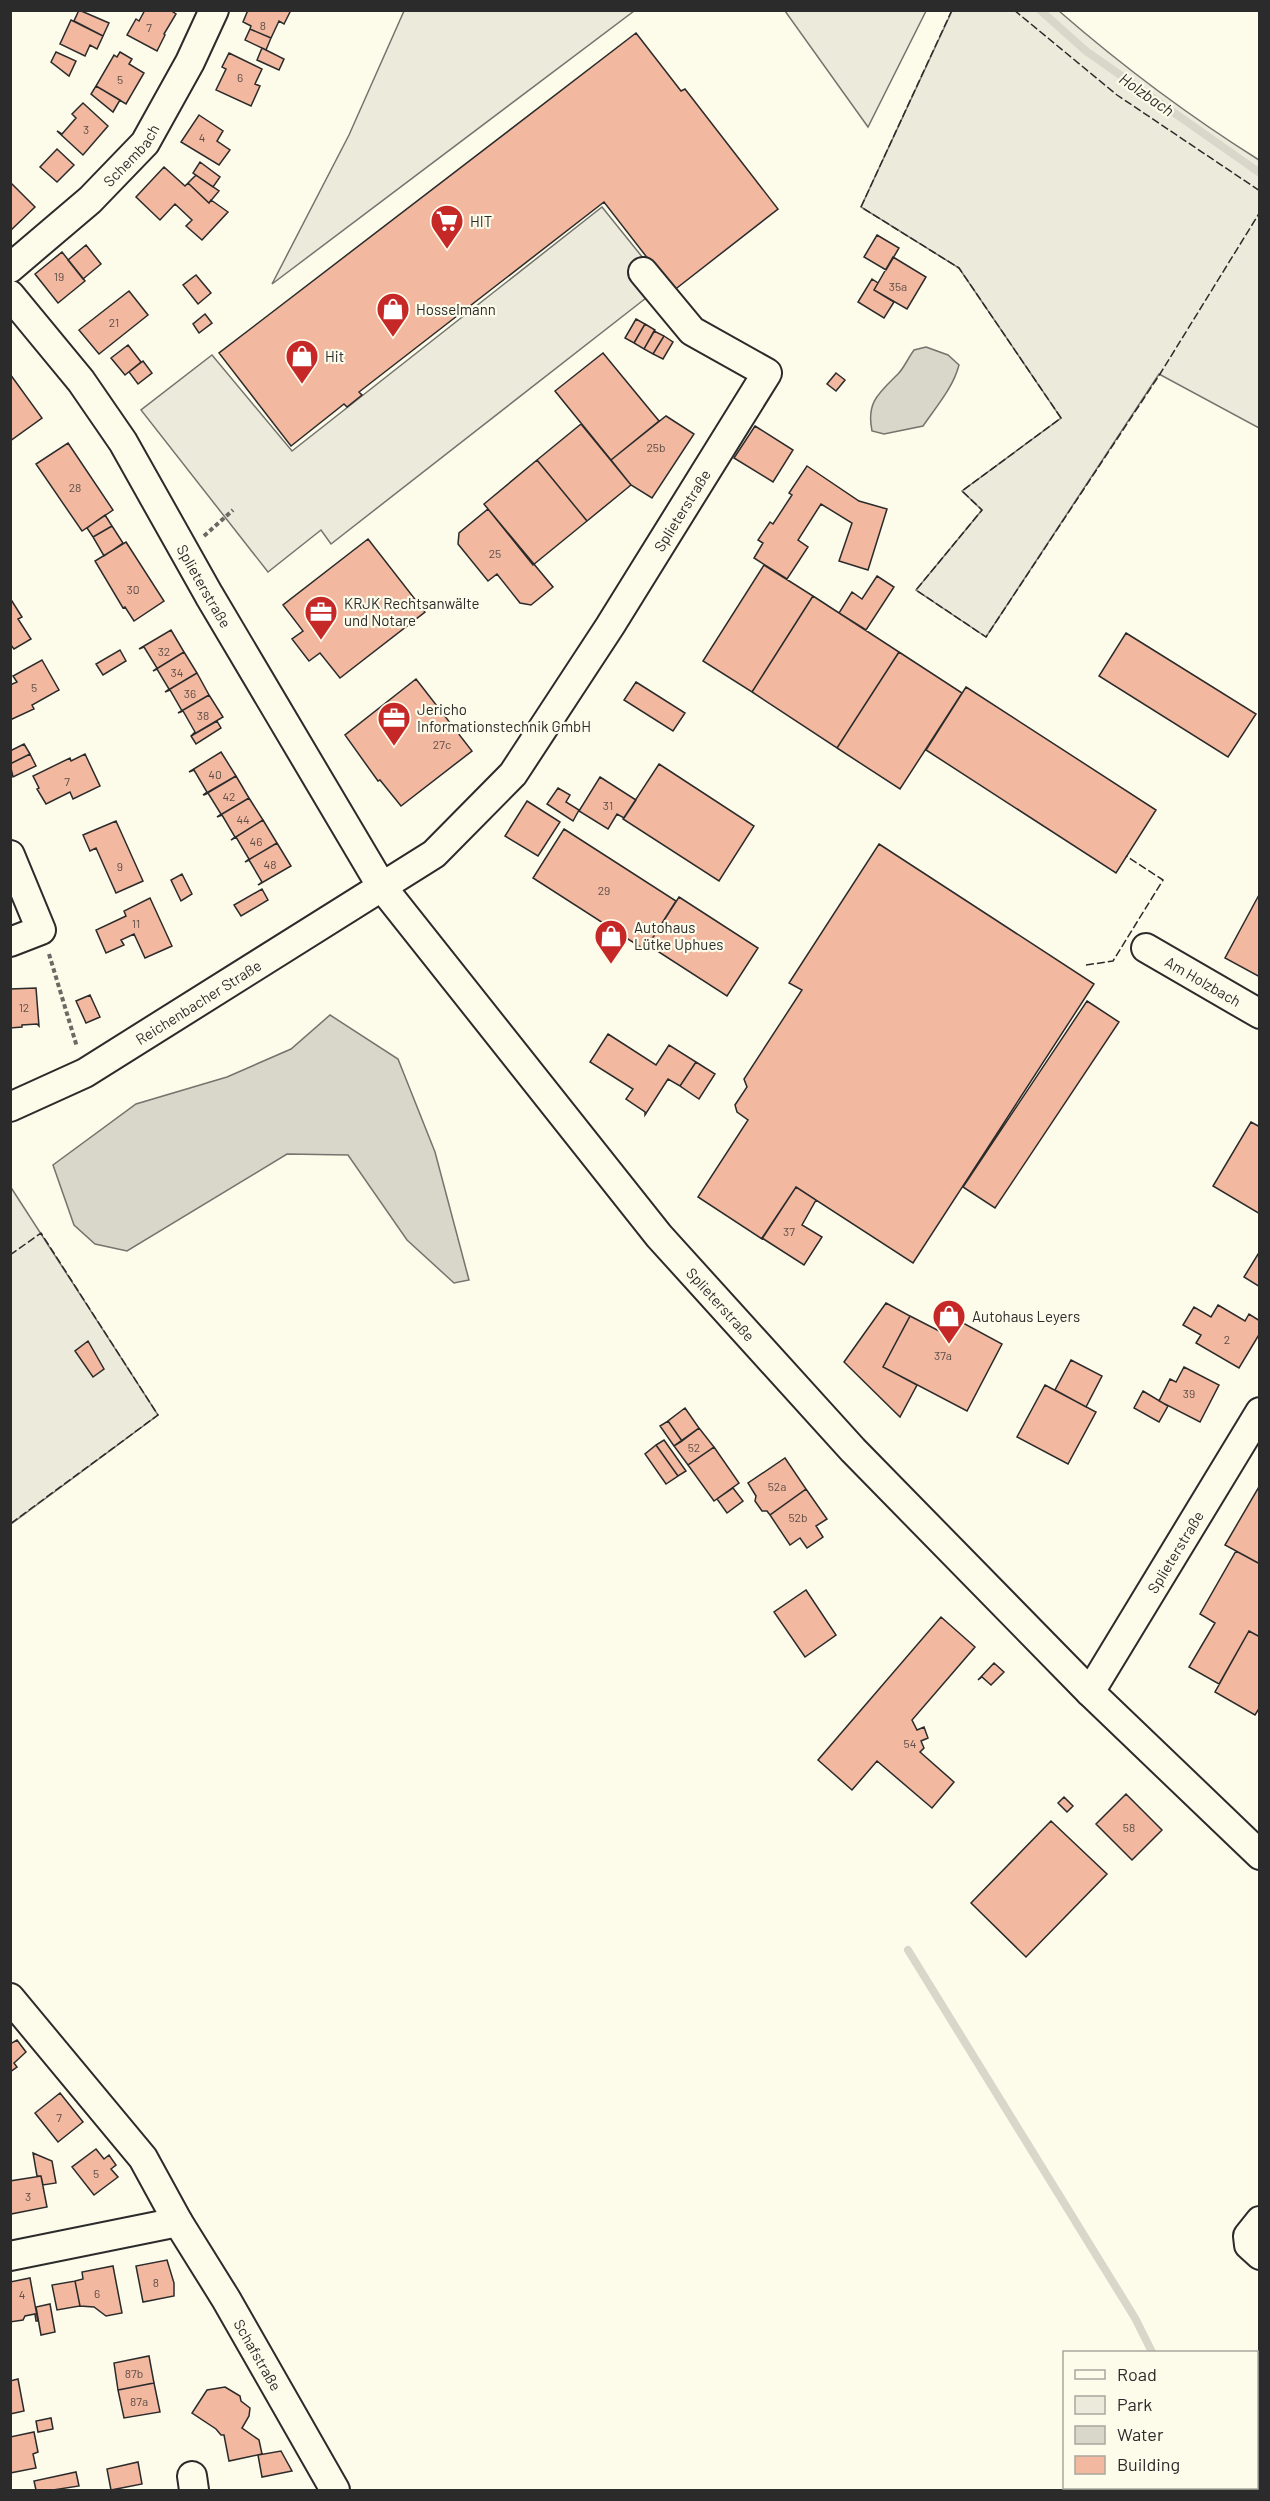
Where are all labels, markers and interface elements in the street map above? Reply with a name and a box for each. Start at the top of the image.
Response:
house number: 8 [260,18,266,32]
house number: 7 [146,20,152,34]
water label: Holzbach [1116,68,1178,120]
house number: 6 [237,70,243,84]
house number: 5 [117,72,123,86]
street label: Schembach [99,121,163,190]
house number: 3 [83,122,89,136]
house number: 4 [199,130,205,144]
supermarket icon: HIT [429,203,465,250]
place label: HIT [470,212,492,230]
house number: 19 [54,269,64,283]
house number: 35a [889,279,907,293]
shop icon: Hosselmann [375,291,411,338]
place label: Hosselmann [416,300,496,318]
house number: 21 [109,315,119,329]
shop icon: Hit [284,338,320,385]
place label: Hit [325,347,344,365]
house number: 25b [646,440,666,454]
street label: Splieterstraße [650,466,714,555]
house number: 28 [69,480,81,494]
street label: Splieterstraße [173,541,235,631]
house number: 25 [489,546,501,560]
house number: 30 [127,582,139,596]
office icon: KRJK Rechtsanwälte und Notare [303,594,339,641]
place label: KRJK Rechtsanwälte und Notare [344,594,479,629]
house number: 32 [158,644,170,658]
house number: 34 [171,665,183,679]
house number: 5 [31,680,37,694]
house number: 36 [184,686,196,700]
office icon: Jericho Informationstechnik GmbH [376,700,412,747]
place label: Jericho Informationstechnik GmbH [417,700,591,735]
house number: 38 [197,708,209,722]
house number: 27c [433,737,451,751]
house number: 40 [208,767,222,781]
house number: 7 [64,774,70,788]
house number: 42 [222,789,236,803]
house number: 31 [603,798,613,812]
house number: 44 [236,812,250,826]
house number: 46 [250,834,262,848]
house number: 48 [264,857,276,871]
house number: 9 [117,859,123,873]
house number: 29 [598,883,610,897]
house number: 11 [132,916,140,930]
shop icon: Autohaus Lütke Uphues [593,918,629,965]
place label: Autohaus Lütke Uphues [634,918,723,953]
street label: Am Holzbach [1162,952,1244,1010]
street label: Reichenbacher Straße [132,956,264,1048]
house number: 12 [19,1000,29,1014]
house number: 37 [783,1224,795,1238]
street label: Splieterstraße [683,1264,759,1345]
shop icon: Autohaus Leyers [931,1298,967,1345]
place label: Autohaus Leyers [972,1307,1080,1325]
house number: 2 [1224,1332,1230,1346]
house number: 37a [934,1348,952,1362]
house number: 39 [1183,1386,1195,1400]
house number: 52 [688,1440,700,1454]
house number: 52a [768,1479,786,1493]
street label: Splieterstraße [1143,1507,1207,1596]
house number: 52b [788,1510,808,1524]
house number: 54 [904,1736,916,1750]
house number: 58 [1123,1820,1135,1834]
house number: 7 [56,2110,62,2124]
house number: 5 [93,2166,99,2180]
house number: 3 [25,2189,31,2203]
house number: 8 [153,2275,159,2289]
house number: 6 [94,2286,100,2300]
house number: 4 [19,2287,25,2301]
street label: Schafstraße [230,2316,285,2394]
legend [1063,2351,1258,2489]
text: Road [1117,2363,1157,2385]
house number: 87b [125,2366,143,2380]
text: Park [1117,2393,1152,2415]
house number: 87a [130,2394,148,2408]
text: Water [1117,2423,1164,2445]
text: Building [1117,2453,1180,2475]

